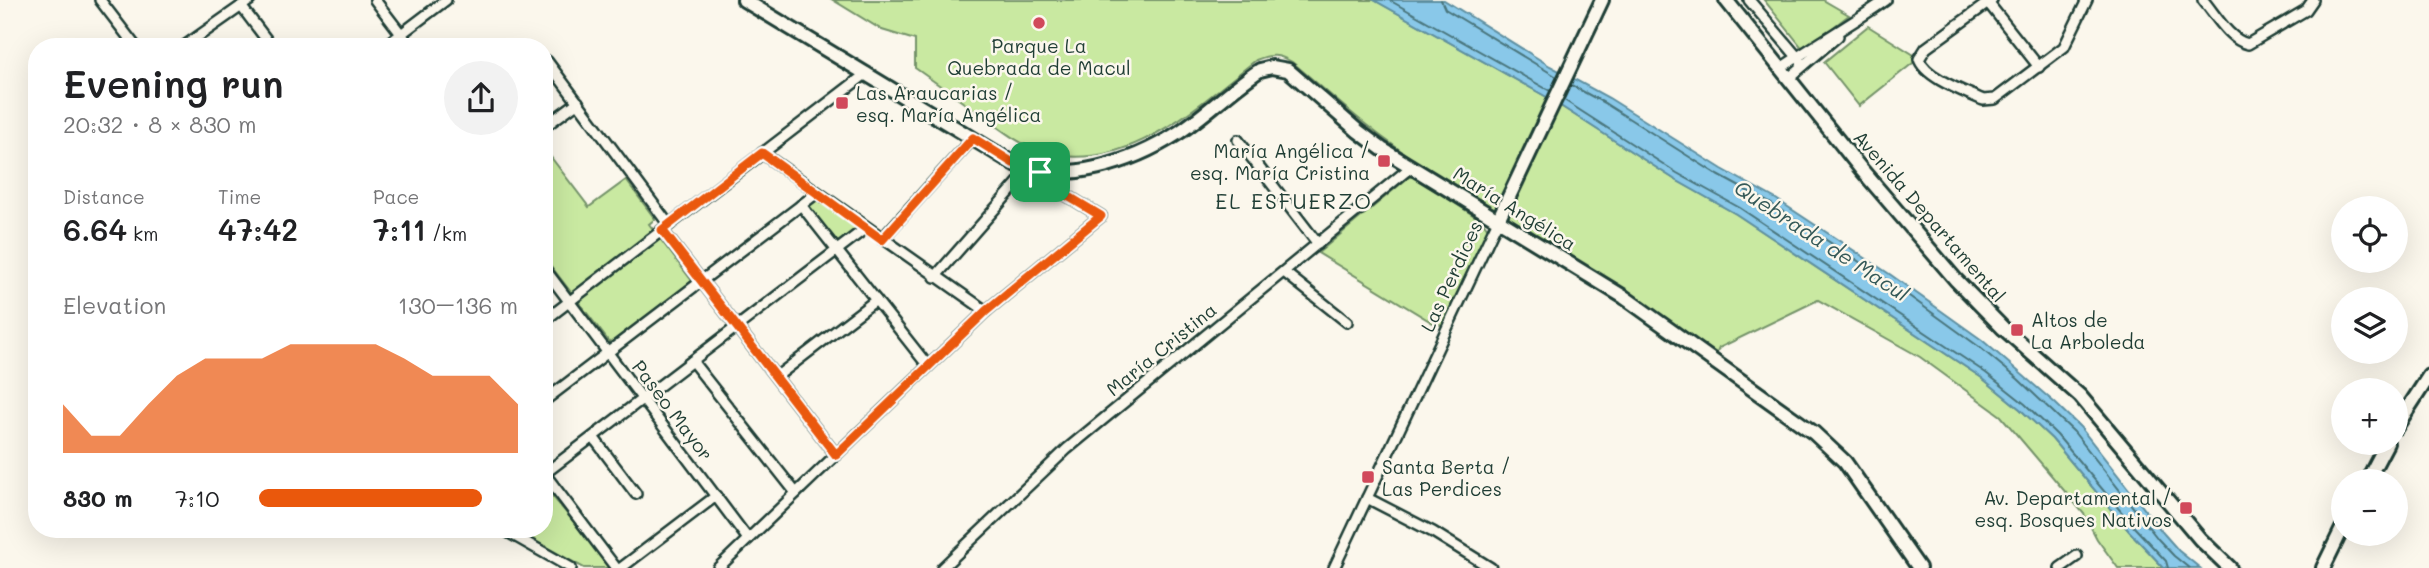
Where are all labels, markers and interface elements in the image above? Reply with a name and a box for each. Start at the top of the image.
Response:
marker: Parque La Quebrada de Macul [1031,15,1047,31]
place label: Parque La Quebrada de Macul [947,33,1131,80]
text: Evening run [63,58,284,108]
button: share [444,61,518,135]
place label: Las Araucarias / esq. María Angélica [856,80,1041,127]
marker: Las Araucarias / esq. María Angélica [834,95,850,111]
text: 20:32 · 8 × 830 m [63,109,257,139]
street label: Avenida Departamental [1848,125,2012,307]
place label: María Angélica / esq. María Cristina [1190,138,1370,185]
pin [1010,142,1070,202]
icon: arrive [1021,153,1059,191]
marker: María Angélica / esq. María Cristina [1376,153,1392,169]
street label: María Angélica [1449,160,1581,256]
water label: Quebrada de Macul [1730,173,1915,307]
text: Distance [63,184,145,209]
text: Time [218,184,261,209]
text: Pace [373,184,419,209]
district label: EL ESFUERZO [1215,187,1373,214]
map controls [2331,196,2408,546]
button: locate [2331,196,2408,273]
text: 6.64 [63,209,127,249]
text: 47:42 [218,209,298,249]
text: 7:11 [373,209,426,249]
street label: Las Perdices [1414,216,1488,336]
text: km [127,221,158,246]
text: /km [426,221,467,246]
button: layers [2331,287,2408,364]
text: Elevation [63,290,166,320]
text: 130–136 m [398,290,518,320]
street label: María Cristina [1101,297,1221,401]
place label: Altos de La Arboleda [2031,307,2145,354]
marker: Altos de La Arboleda [2009,322,2025,338]
street label: Paseo Mayor [627,355,719,465]
button: + [2331,378,2408,455]
place label: Santa Berta / Las Perdices [1382,454,1511,501]
marker: Santa Berta / Las Perdices [1360,469,1376,485]
button: − [2331,469,2408,546]
text: 830 m [63,483,132,513]
text: 7:10 [175,483,219,513]
place label: Av. Departamental / esq. Bosques Nativos [1975,485,2172,532]
marker: Av. Departamental / esq. Bosques Nativos [2178,500,2194,516]

